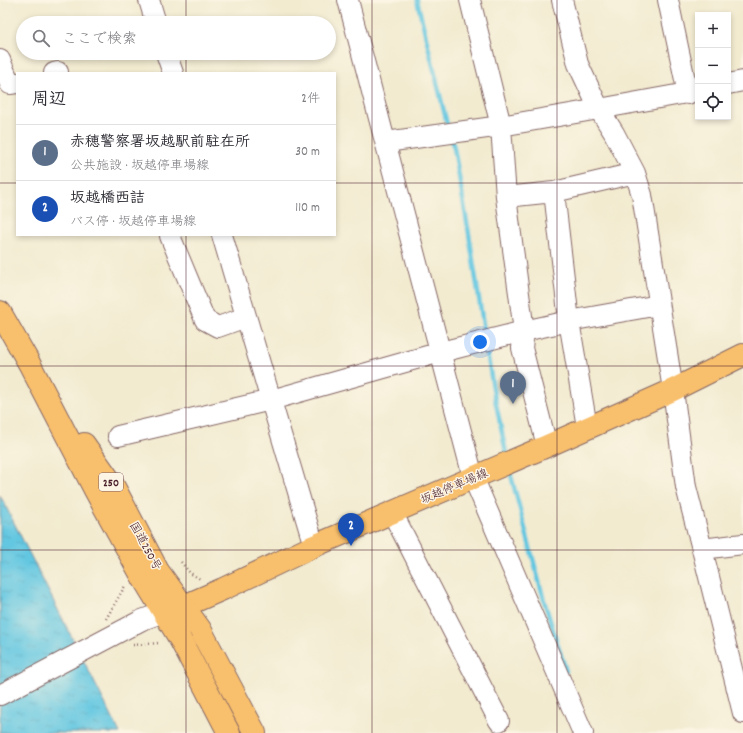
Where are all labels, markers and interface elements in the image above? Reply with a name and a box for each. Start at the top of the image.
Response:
map controls [695,12,731,120]
button: + [695,12,731,48]
search box [16,16,336,60]
icon: search [30,27,52,49]
text: ここで検索 [62,29,137,51]
button: − [695,48,731,84]
button: locate [695,84,731,120]
text: 周辺 [32,89,66,113]
text: 2件 [301,90,320,109]
text: 赤穂警察署坂越駅前駐在所 [70,132,250,154]
text: 1 [44,143,46,162]
text: 30 m [295,143,320,162]
text: 公共施設 · 坂越停車場線 [70,157,209,176]
text: 坂越橋西詰 [70,188,145,210]
text: 2 [42,199,48,218]
text: 110 m [295,199,320,218]
text: バス停 · 坂越停車場線 [70,213,196,232]
your location [470,332,490,352]
pin: 1 [500,371,526,404]
street label: 坂越停車場線 [418,465,491,509]
road number: 250 [99,473,123,491]
pin: 2 [338,513,364,546]
street label: 国道250号 [124,519,165,574]

